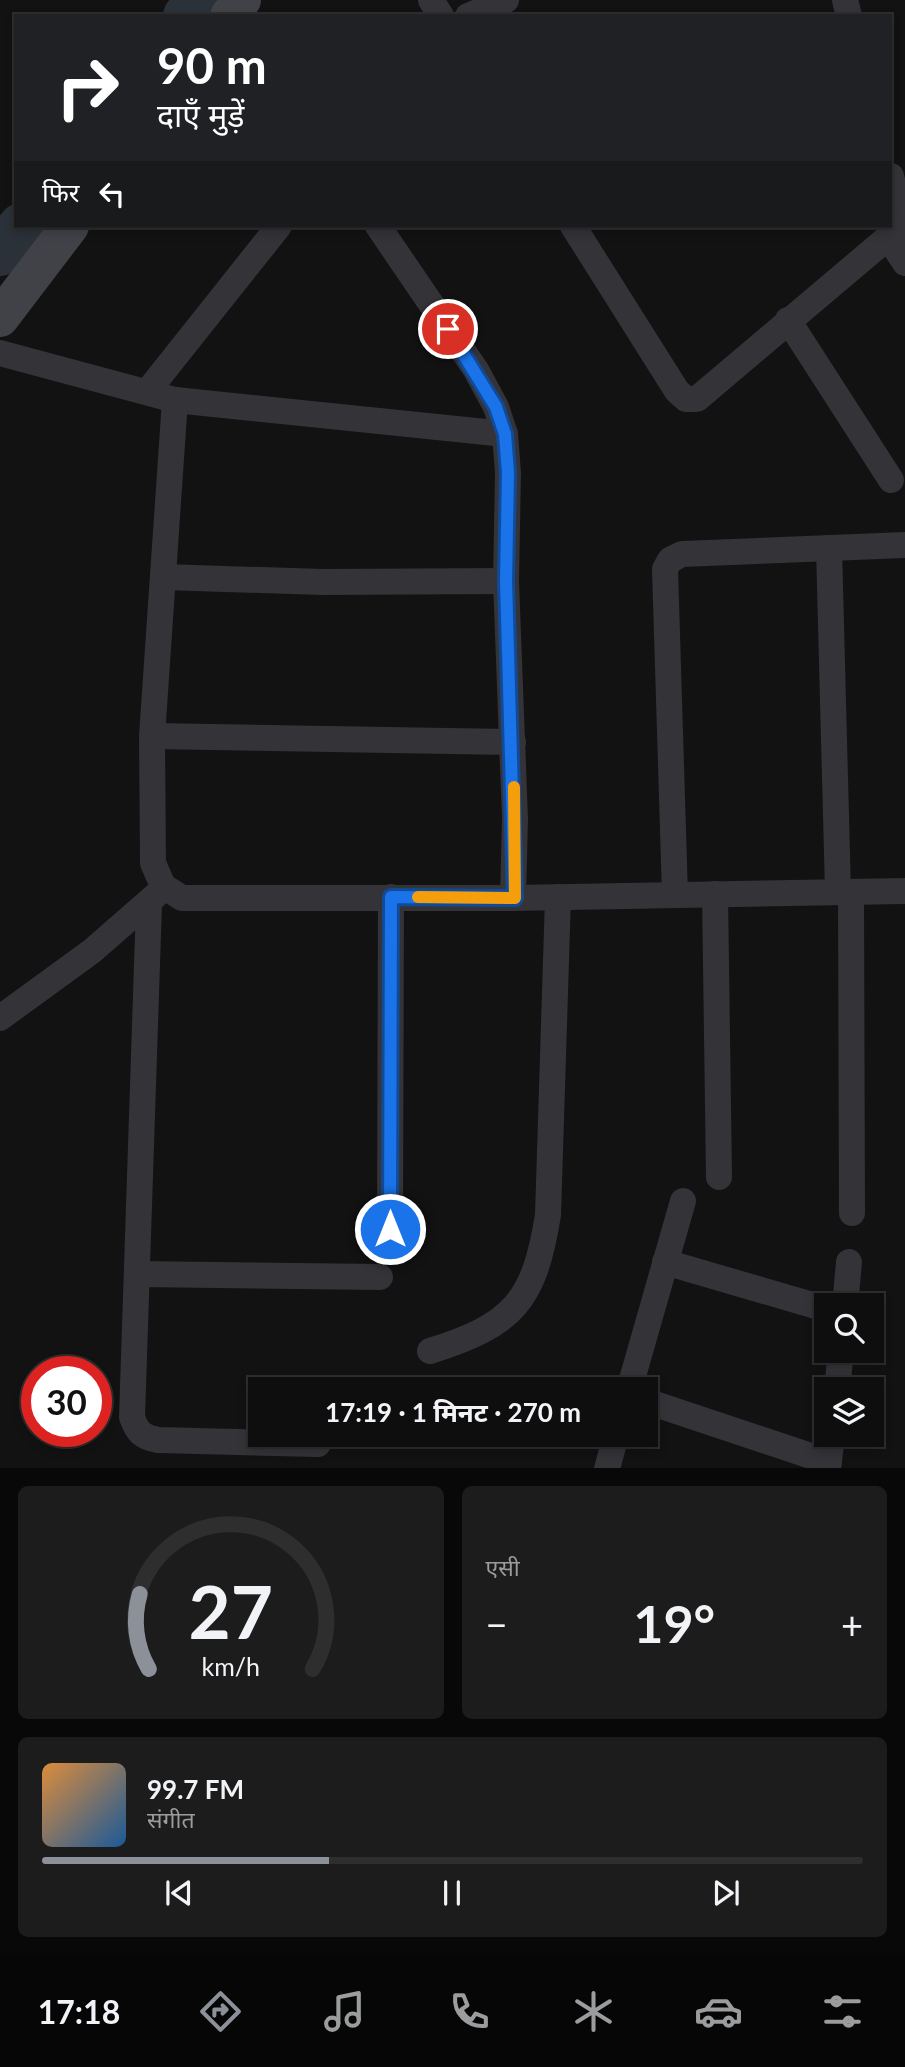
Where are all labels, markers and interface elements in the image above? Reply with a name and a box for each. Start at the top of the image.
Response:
text: 90 m [157,36,267,94]
icon: right [42,42,133,133]
text: दाएँ मुड़ें [157,95,244,134]
icon: left [93,175,131,213]
text: फिर [42,176,79,208]
pin [418,299,478,359]
icon: arrive [429,310,467,348]
position arrow [353,1192,427,1266]
map controls [814,1293,884,1447]
button: search [814,1293,884,1363]
speed limit sign: 30 [21,1356,112,1447]
button: layers [814,1377,884,1447]
text: 17:19 · 1 मिनट · 270 m [325,1396,581,1428]
text: एसी [486,1553,520,1581]
text: 27 [189,1567,273,1655]
text: 19° [633,1592,715,1654]
text: − [486,1601,508,1647]
text: + [841,1601,863,1647]
text: km/h [201,1650,260,1680]
text: 99.7 FM [147,1773,244,1805]
text: संगीत [147,1805,195,1833]
icon: previous [160,1874,198,1912]
icon: pause [433,1874,471,1912]
icon: next [707,1874,745,1912]
icon: directions [196,1987,245,2036]
icon: music [320,1987,369,2036]
icon: phone [445,1987,494,2036]
icon: climate [569,1987,618,2036]
icon: car [694,1987,743,2036]
icon: filters [818,1987,867,2036]
text: 17:18 [38,1992,120,2031]

